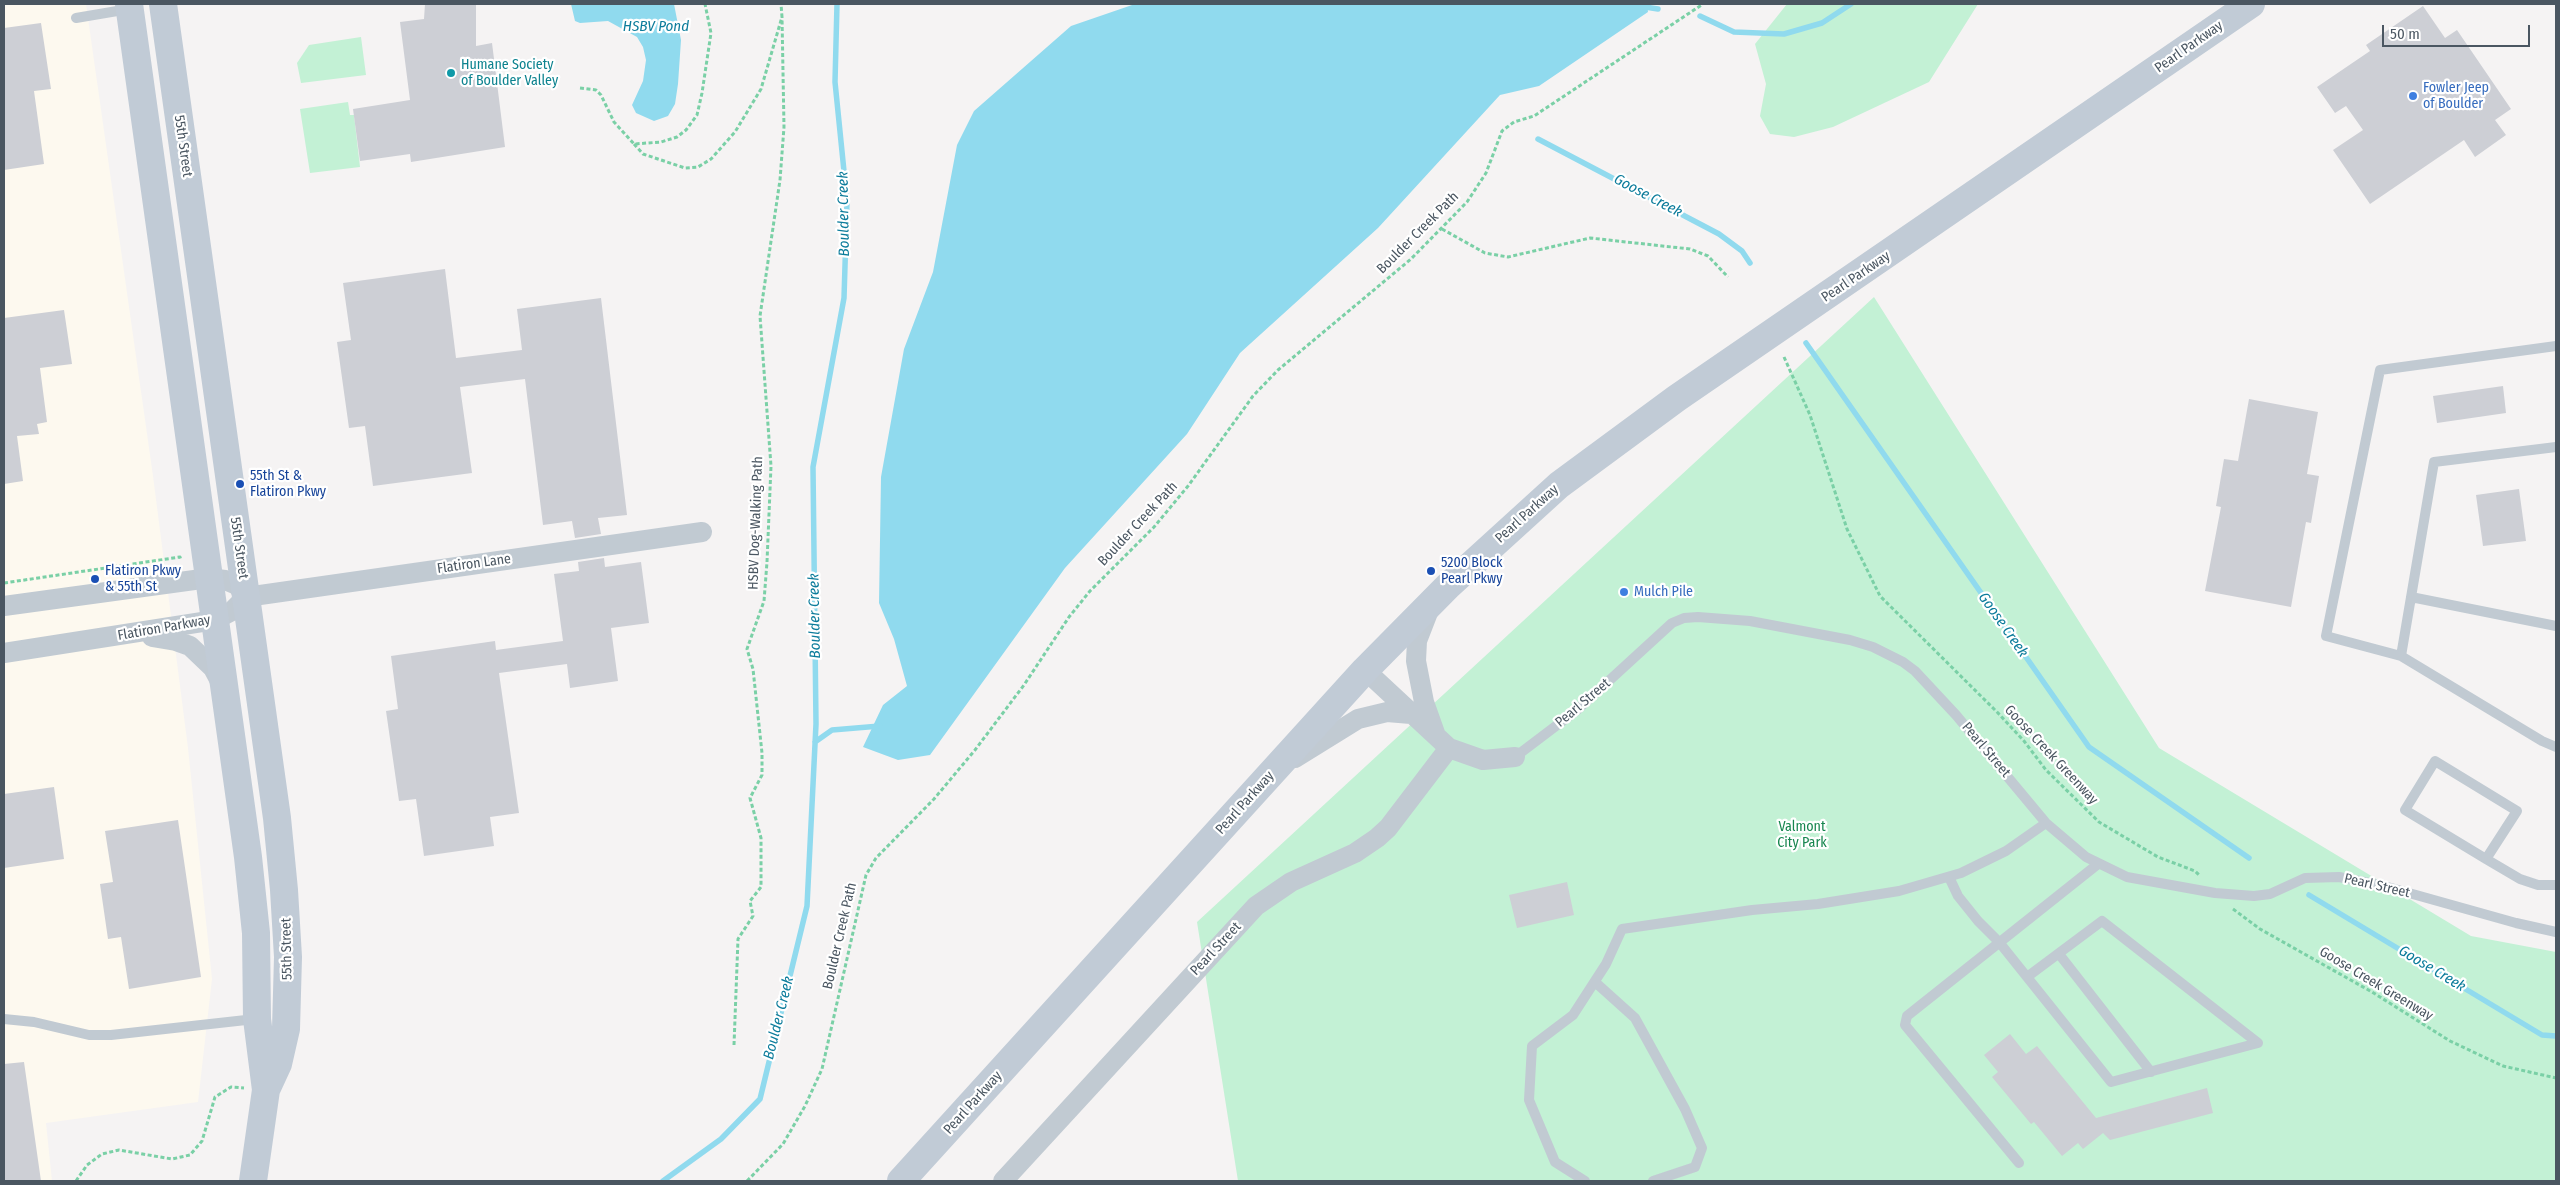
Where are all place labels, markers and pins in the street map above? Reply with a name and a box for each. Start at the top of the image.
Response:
place label: Humane Society of Boulder Valley [461,57,558,90]
marker: Humane Society of Boulder Valley [445,67,457,79]
place label: Fowler Jeep of Boulder [2423,80,2489,112]
marker: Fowler Jeep of Boulder [2407,90,2419,102]
place label: 55th St & Flatiron Pkwy [250,468,326,501]
marker: 55th St & Flatiron Pkwy [234,478,246,490]
place label: 5200 Block Pearl Pkwy [1441,555,1503,588]
place label: Flatiron Pkwy & 55th St [105,563,181,596]
marker: 5200 Block Pearl Pkwy [1425,565,1437,577]
marker: Flatiron Pkwy & 55th St [89,573,101,585]
place label: Mulch Pile [1634,584,1693,600]
marker: Mulch Pile [1618,586,1630,598]

